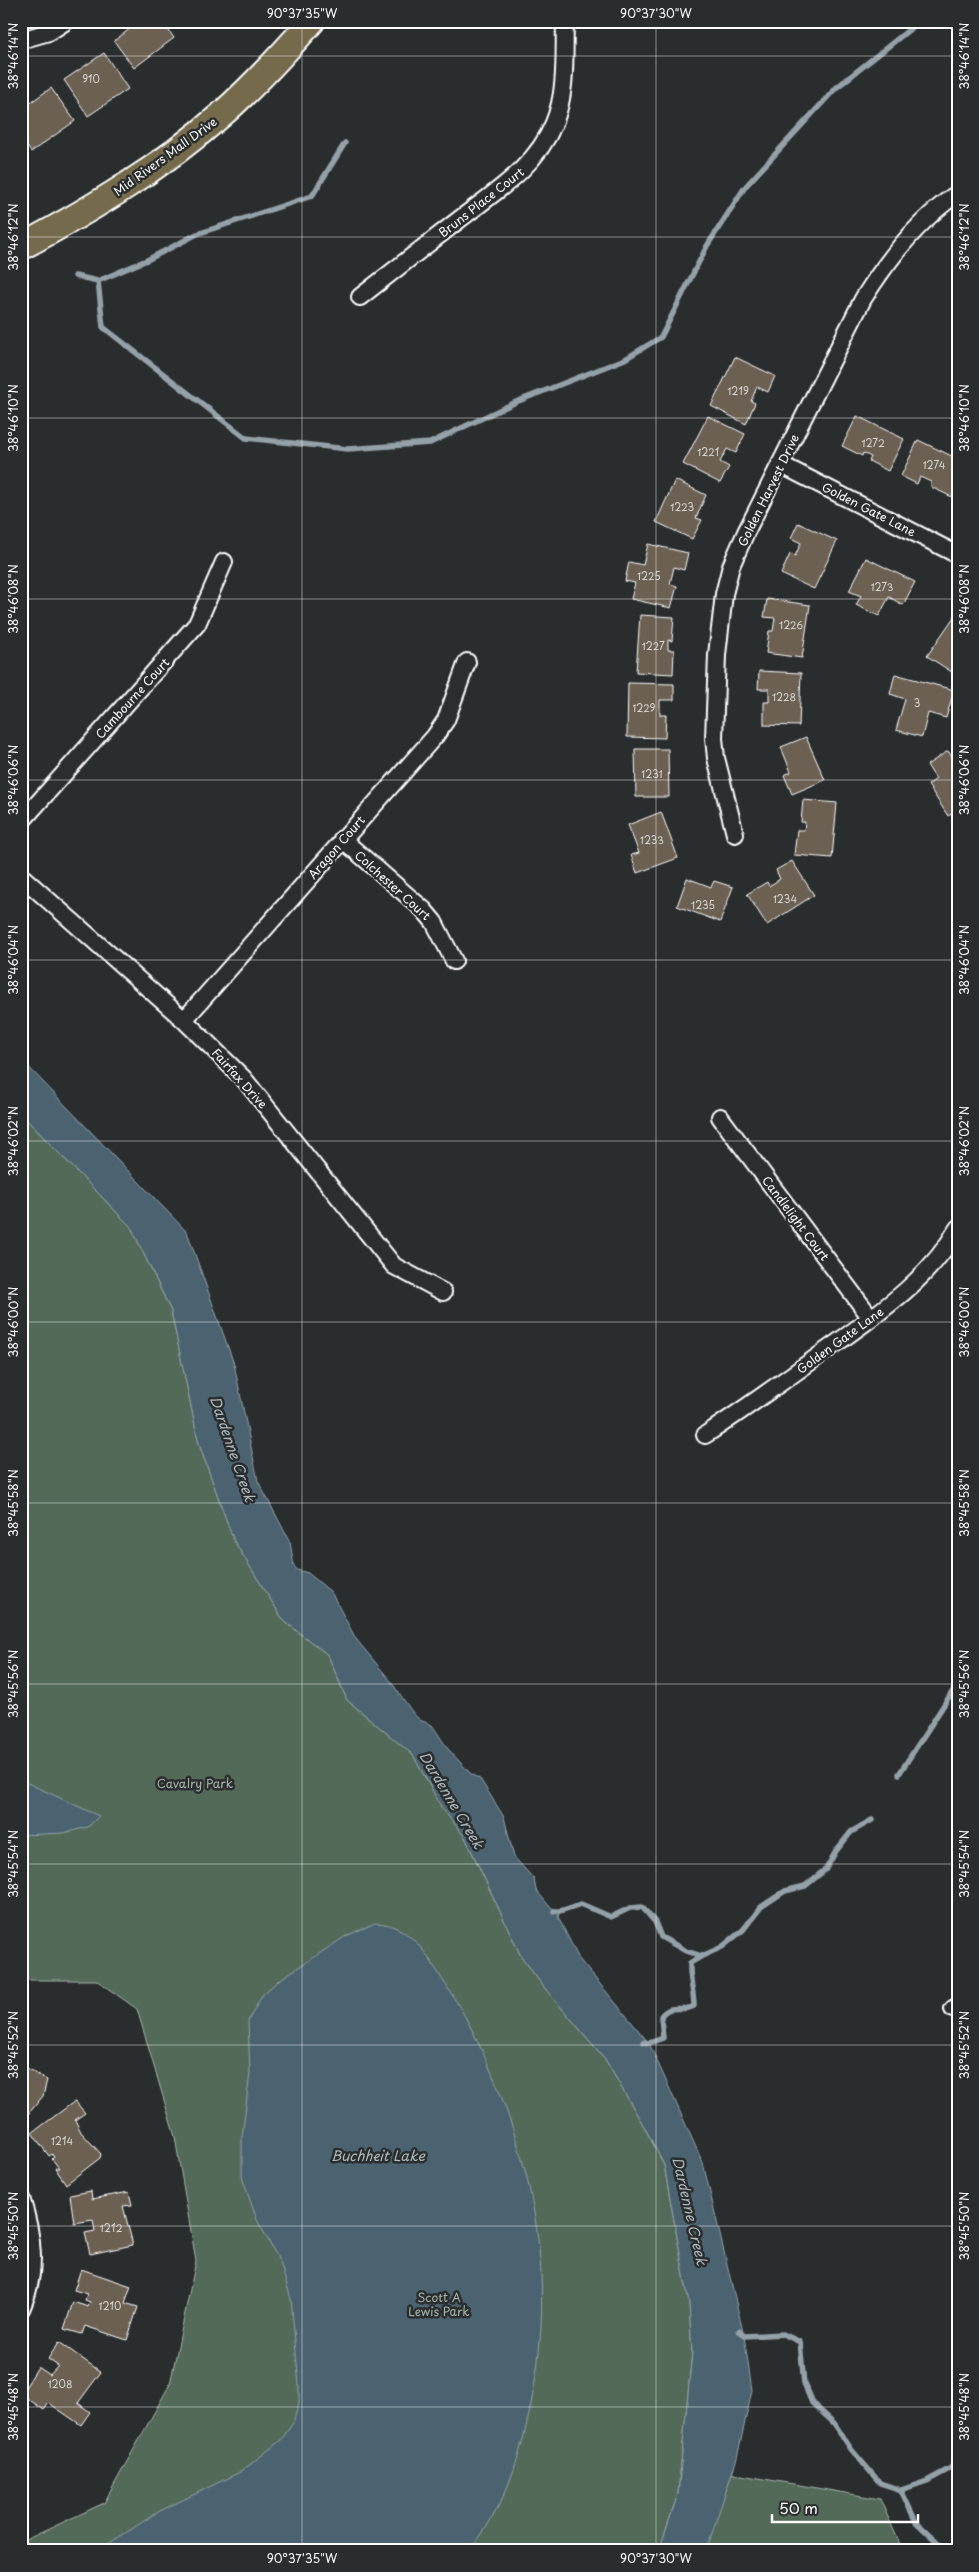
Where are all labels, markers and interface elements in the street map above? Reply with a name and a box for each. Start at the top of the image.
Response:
text: 90°37'35"W [267,4,338,22]
text: 90°37'30"W [620,4,693,22]
text: 38°46'14"N [4,23,22,90]
text: 38°46'14"N [955,23,973,90]
house number: 910 [82,71,100,86]
street label: Mid Rivers Mall Drive [110,112,220,200]
street label: Bruns Place Court [434,163,528,241]
text: 38°46'12"N [4,203,22,271]
text: 38°46'12"N [955,203,973,271]
house number: 1219 [727,383,749,398]
text: 38°46'10"N [4,384,22,452]
text: 38°46'10"N [955,384,973,452]
street label: Golden Harvest Drive [733,430,803,549]
house number: 1272 [861,435,885,450]
house number: 1221 [697,444,719,459]
house number: 1274 [923,457,946,472]
street label: Golden Gate Lane [819,478,920,541]
house number: 1223 [670,499,694,514]
text: 38°46'08"N [4,564,22,634]
text: 38°46'08"N [955,564,973,634]
house number: 1225 [637,568,661,583]
house number: 1273 [871,579,894,594]
house number: 1226 [779,617,803,632]
house number: 1227 [641,638,665,653]
street label: Cambourne Court [91,654,173,742]
house number: 1228 [772,689,796,704]
house number: 3 [914,695,920,710]
house number: 1229 [633,700,656,715]
text: 38°46'06"N [4,745,22,815]
text: 38°46'06"N [955,745,973,815]
house number: 1231 [641,766,663,781]
street label: Aragon Court [303,811,369,883]
house number: 1233 [640,832,664,847]
street label: Colchester Court [351,846,435,924]
house number: 1234 [773,891,797,906]
house number: 1235 [691,897,715,912]
text: 38°46'04"N [4,925,22,995]
text: 38°46'04"N [955,925,973,995]
street label: Fairfax Drive [208,1044,272,1113]
text: 38°46'02"N [4,1106,22,1176]
text: 38°46'02"N [955,1106,973,1176]
street label: Candlelight Court [758,1172,834,1264]
text: 38°46'00"N [4,1286,22,1358]
text: 38°46'00"N [955,1286,973,1358]
street label: Golden Gate Lane [793,1302,887,1378]
water label: Dardenne Creek [205,1393,261,1506]
text: 38°45'58"N [4,1469,22,1537]
text: 38°45'58"N [955,1469,973,1537]
text: 38°45'56"N [4,1650,22,1718]
text: 38°45'56"N [955,1650,973,1718]
water label: Dardenne Creek [415,1747,490,1854]
park label: Cavalry Park [157,1774,233,1792]
text: 38°45'54"N [4,1830,22,1898]
text: 38°45'54"N [955,1830,973,1898]
text: 38°45'52"N [4,2011,22,2079]
text: 38°45'52"N [955,2011,973,2079]
house number: 1214 [51,2133,73,2148]
water label: Buchheit Lake [331,2145,426,2166]
water label: Dardenne Creek [667,2155,713,2269]
text: 38°45'50"N [4,2192,22,2260]
text: 38°45'50"N [955,2192,973,2260]
house number: 1212 [100,2220,122,2235]
park label: Scott A Lewis Park [408,2288,470,2320]
house number: 1210 [99,2298,121,2313]
text: 38°45'48"N [4,2373,22,2441]
text: 38°45'48"N [955,2373,973,2441]
house number: 1208 [48,2376,72,2391]
scale bar [772,2492,918,2524]
text: 50 m [779,2496,818,2519]
text: 90°37'35"W [267,2549,338,2567]
text: 90°37'30"W [620,2549,693,2567]

